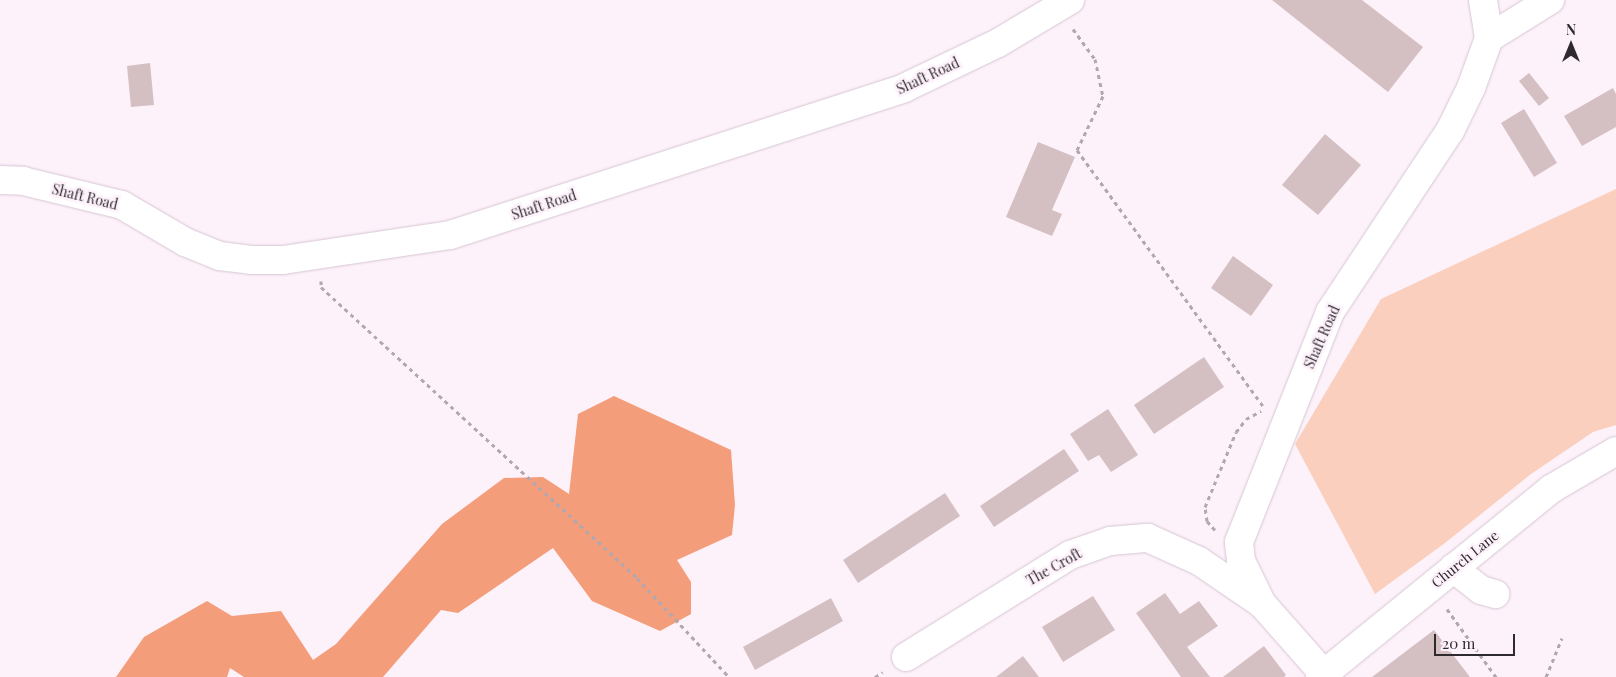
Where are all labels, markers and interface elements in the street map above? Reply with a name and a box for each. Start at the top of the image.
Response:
north arrow [1546,20,1596,70]
text: N [1566,20,1576,39]
street label: Shaft Road [894,54,962,98]
street label: Shaft Road [50,181,120,213]
street label: Shaft Road [509,187,579,223]
street label: Shaft Road [1301,303,1343,371]
street label: Church Lane [1428,527,1502,591]
street label: The Croft [1024,545,1084,589]
scale bar [1436,624,1517,656]
text: 20 m [1442,633,1475,653]

